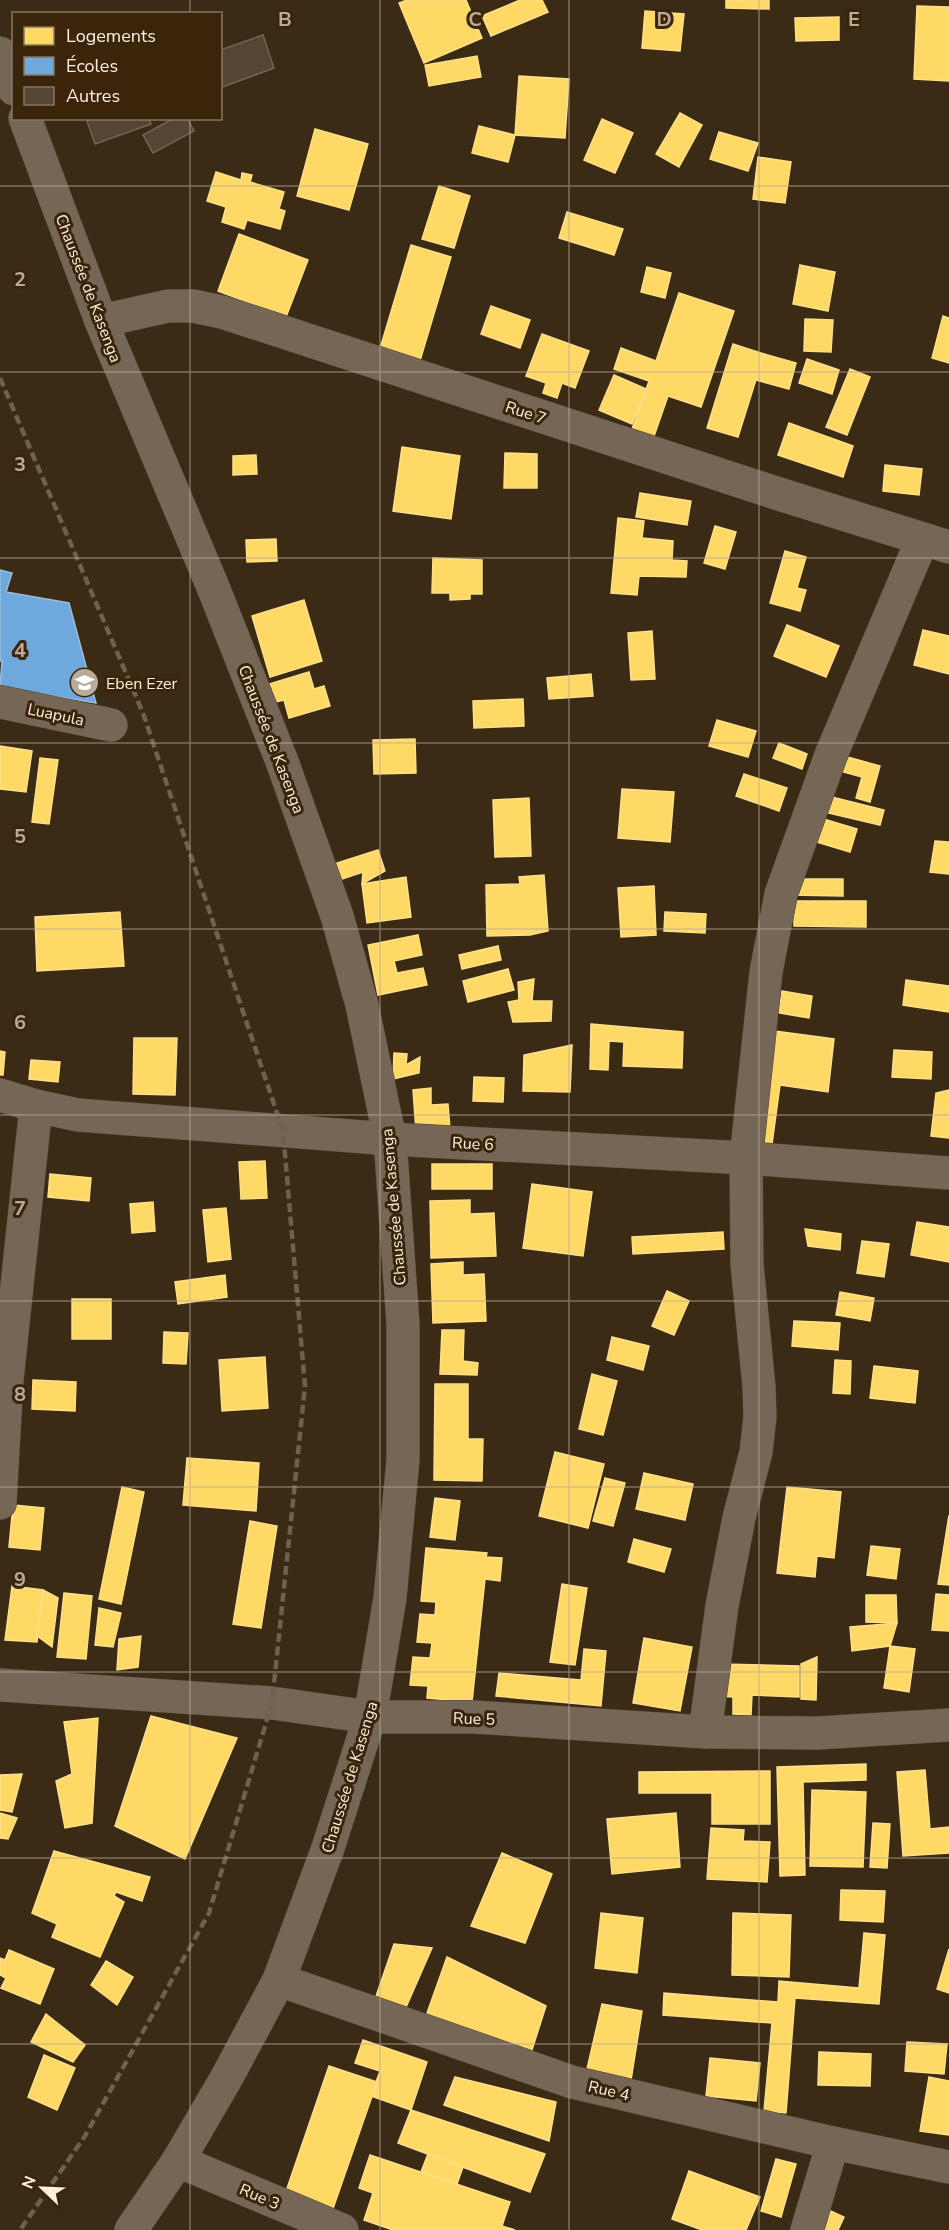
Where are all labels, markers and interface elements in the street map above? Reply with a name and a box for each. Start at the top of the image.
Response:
text: B [278,6,292,33]
text: C [468,6,482,33]
text: D [656,6,672,33]
text: E [848,6,860,33]
legend [12,12,222,120]
text: Logements [66,24,156,48]
text: Écoles [66,54,118,78]
text: Autres [66,84,120,108]
street label: Chaussée de Kasenga [50,211,127,366]
text: 2 [14,266,26,293]
street label: Rue 7 [502,396,549,430]
text: 3 [14,451,26,478]
text: 4 [14,637,26,664]
street label: Chaussée de Kasenga [233,662,310,817]
school or university icon: Eben Ezer [69,667,101,699]
place label: Eben Ezer [106,673,177,695]
street label: Luapula [25,698,86,732]
text: 5 [14,823,26,850]
text: 6 [14,1009,26,1036]
street label: Chaussée de Kasenga [376,1128,412,1286]
street label: Rue 6 [451,1132,494,1156]
text: 7 [14,1195,26,1222]
text: 8 [14,1381,26,1408]
text: 9 [14,1566,26,1593]
street label: Chaussée de Kasenga [316,1699,383,1856]
street label: Rue 5 [453,1707,495,1731]
street label: Rue 4 [586,2076,632,2106]
north arrow [12,2158,72,2218]
text: N [17,2173,42,2192]
street label: Rue 3 [236,2179,283,2215]

